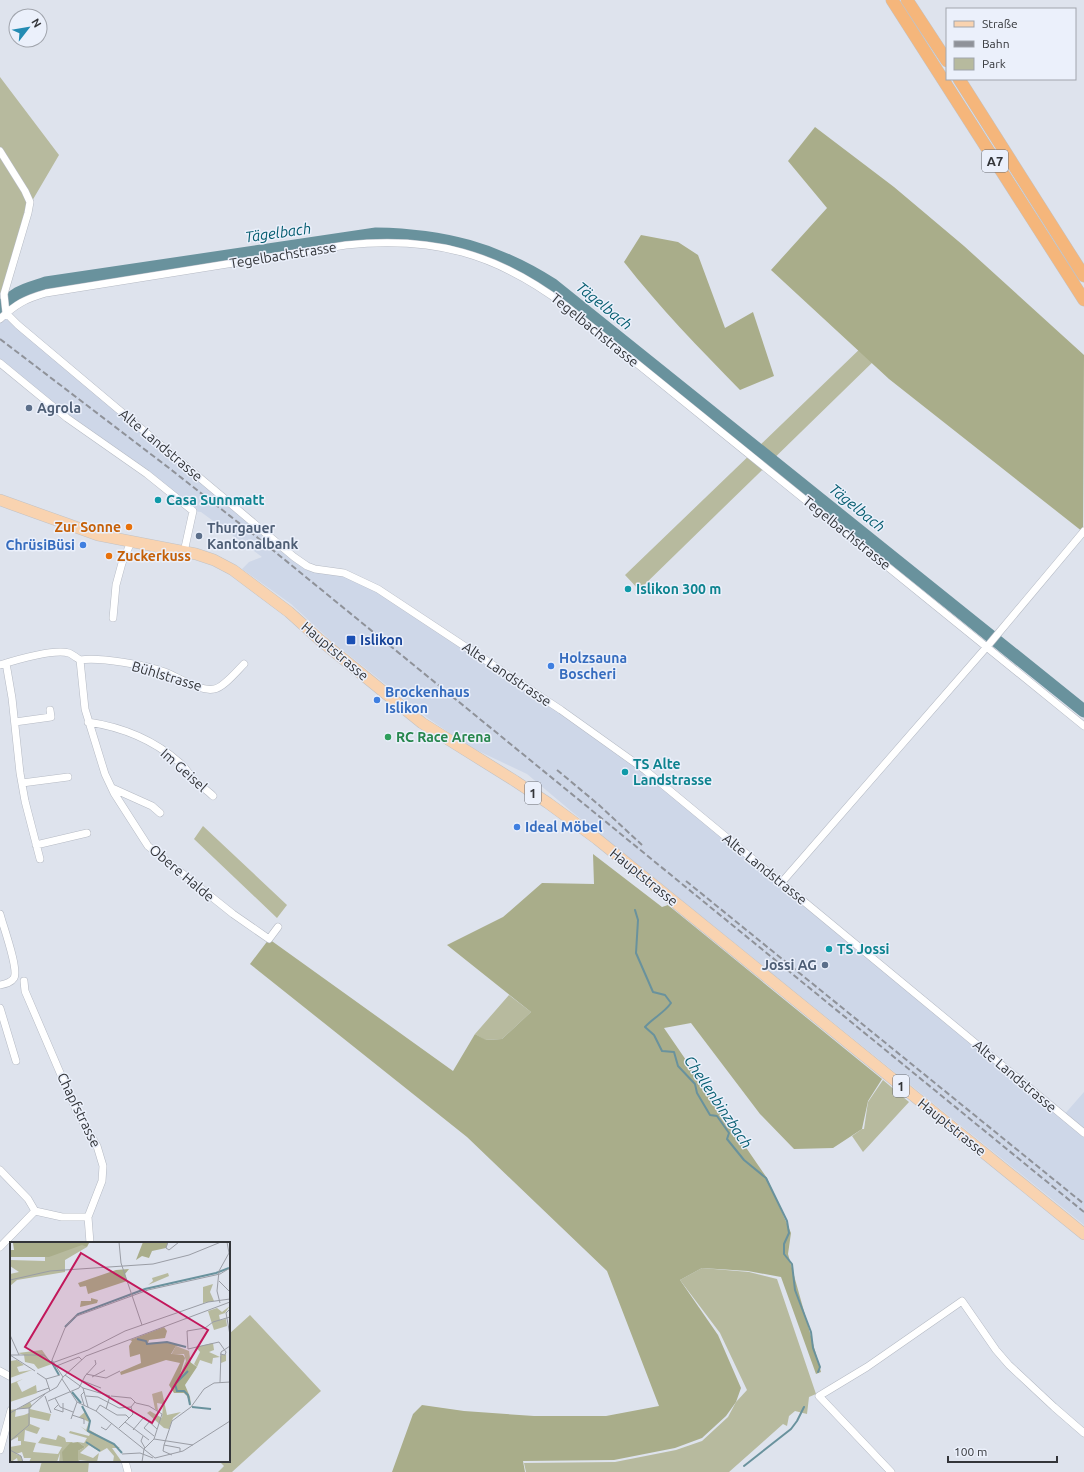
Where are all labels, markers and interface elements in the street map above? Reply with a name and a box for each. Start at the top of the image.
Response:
north arrow [8,8,48,48]
legend [946,8,1076,80]
text: N [29,16,44,29]
text: Straße [982,17,1018,30]
text: Bahn [982,37,1010,50]
text: Park [982,57,1006,70]
road number: A7 [982,150,1008,172]
water label: Tägelbach [244,219,312,246]
street label: Tegelbachstrasse [228,239,338,271]
water label: Tägelbach [573,278,636,333]
street label: Tegelbachstrasse [548,290,642,370]
place label: Agrola [37,400,81,416]
marker: Agrola [24,403,34,413]
street label: Alte Landstrasse [116,406,206,484]
water label: Tägelbach [826,480,889,535]
place label: Casa Sunnmatt [166,492,264,508]
street label: Tegelbachstrasse [800,493,894,573]
marker: Casa Sunnmatt [153,495,163,505]
place label: Zur Sonne [55,519,121,535]
place label: Thurgauer Kantonalbank [207,520,298,552]
marker: Zur Sonne [124,522,134,532]
marker: Thurgauer Kantonalbank [194,531,204,541]
place label: ChrüsiBüsi [5,537,75,553]
marker: ChrüsiBüsi [78,540,88,550]
place label: Zuckerkuss [117,548,191,564]
marker: Zuckerkuss [104,551,114,561]
place label: Islikon 300 m [636,581,721,597]
marker: Islikon 300 m [623,584,633,594]
street label: Hauptstrasse [298,618,372,684]
place label: Islikon [360,632,403,648]
marker: Islikon [345,634,357,646]
street label: Alte Landstrasse [460,638,554,710]
place label: Holzsauna Boscheri [559,650,627,682]
street label: Bühlstrasse [130,658,204,694]
marker: Holzsauna Boscheri [546,661,556,671]
place label: Brockenhaus Islikon [385,684,470,716]
marker: Brockenhaus Islikon [372,695,382,705]
place label: RC Race Arena [396,729,491,745]
marker: RC Race Arena [383,732,393,742]
street label: Im Geisel [158,745,211,795]
place label: TS Alte Landstrasse [633,756,712,788]
marker: TS Alte Landstrasse [620,767,630,777]
road number: 1 [525,782,541,804]
place label: Ideal Möbel [525,819,602,835]
marker: Ideal Möbel [512,822,522,832]
street label: Alte Landstrasse [720,830,810,908]
street label: Obere Halde [146,841,218,905]
street label: Hauptstrasse [607,845,681,909]
place label: TS Jossi [837,941,890,957]
marker: TS Jossi [824,944,834,954]
place label: Jossi AG [762,957,817,973]
marker: Jossi AG [820,960,830,970]
street label: Alte Landstrasse [970,1037,1060,1115]
water label: Chellenbinzbach [681,1052,756,1151]
street label: Chapfstrasse [54,1070,104,1150]
road number: 1 [893,1075,909,1097]
street label: Hauptstrasse [915,1095,989,1159]
inset map [10,1242,230,1462]
scale bar [948,1438,1057,1464]
text: 100 m [954,1445,987,1458]

